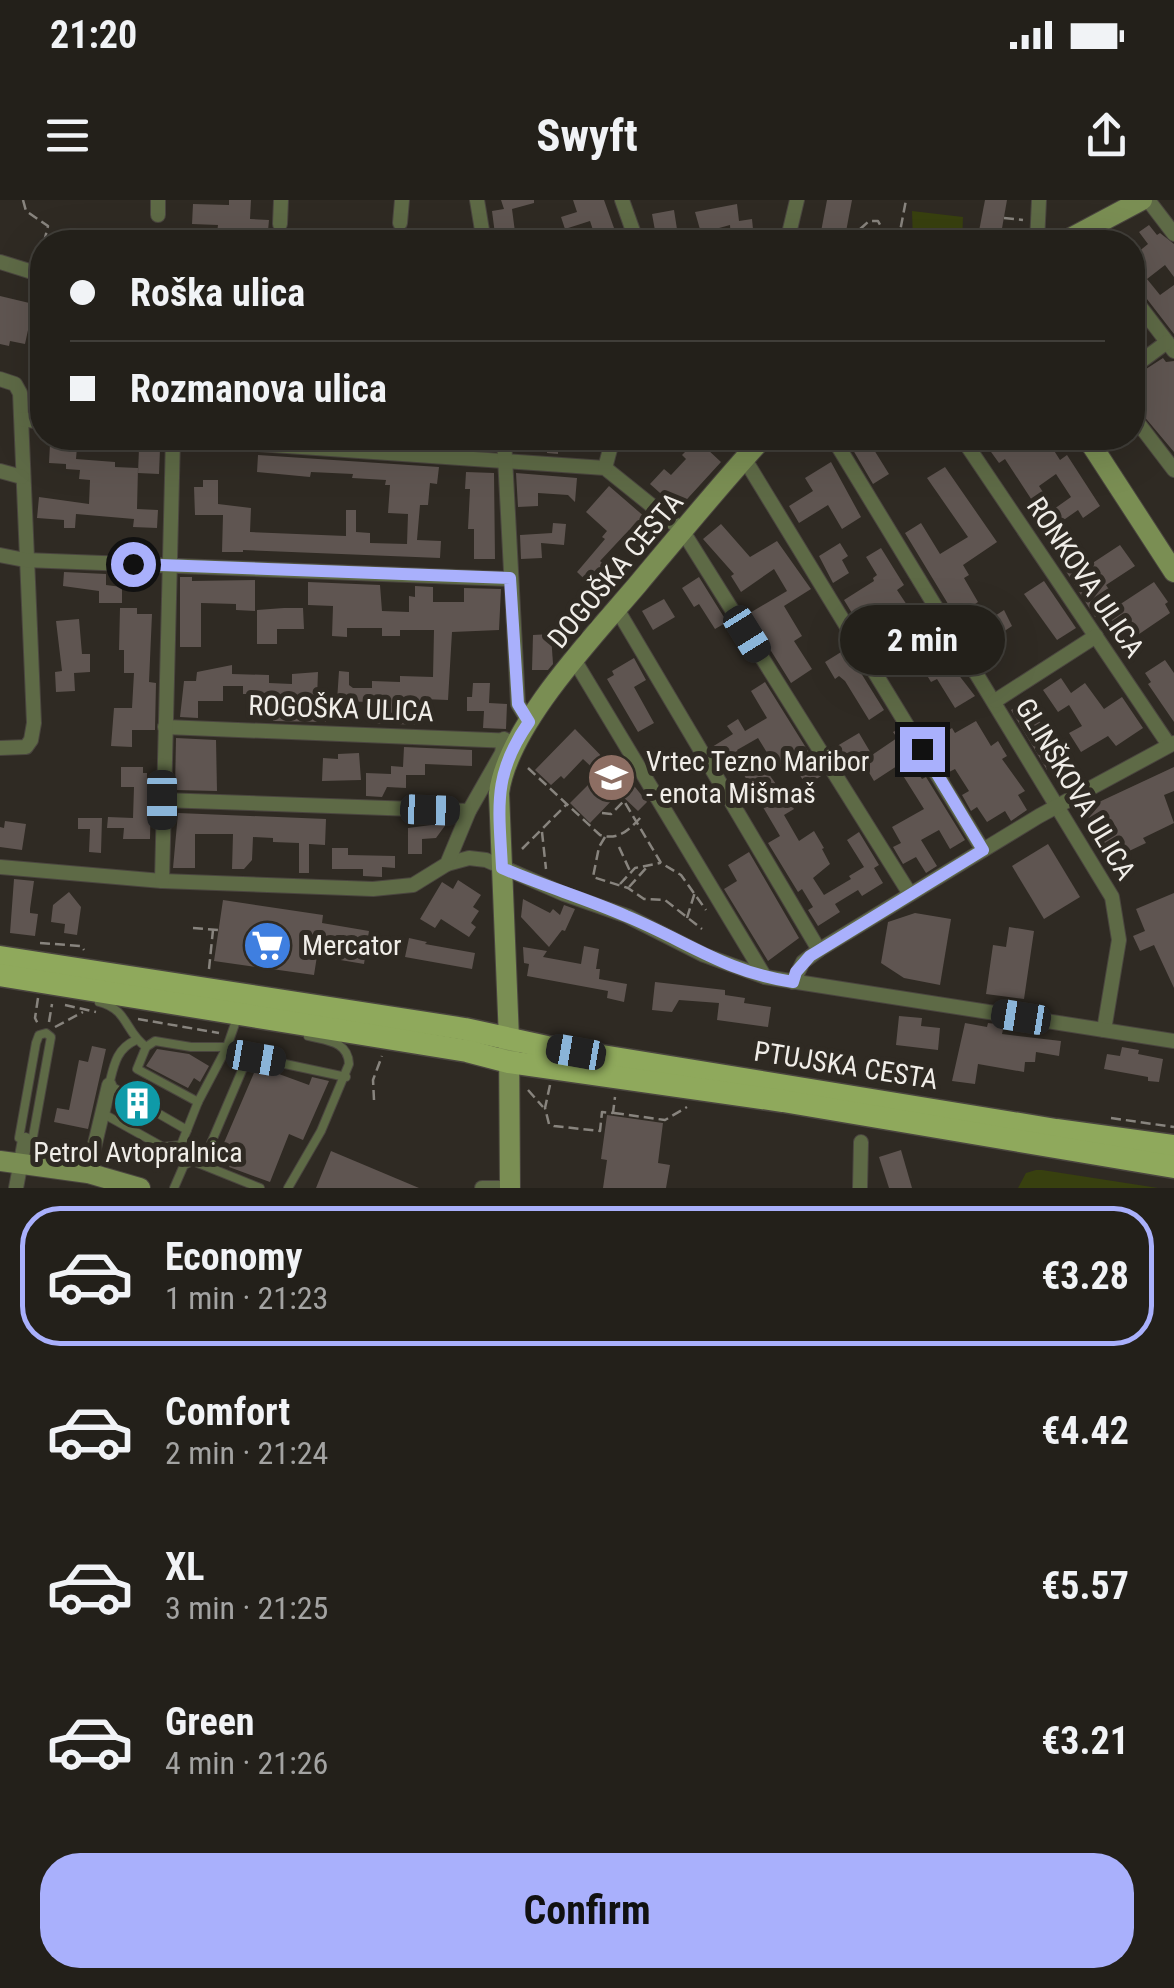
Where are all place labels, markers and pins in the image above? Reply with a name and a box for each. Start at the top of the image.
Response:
place label: Vrtec Tezno Maribor - enota Mišmaš [646,745,869,810]
school or university icon: Vrtec Tezno Maribor - enota Mišmaš [585,751,637,803]
supermarket icon: Mercator [241,919,293,971]
place label: Mercator [302,929,402,962]
building icon: Petrol Avtopralnica [112,1078,164,1130]
place label: Petrol Avtopralnica [33,1136,243,1169]

